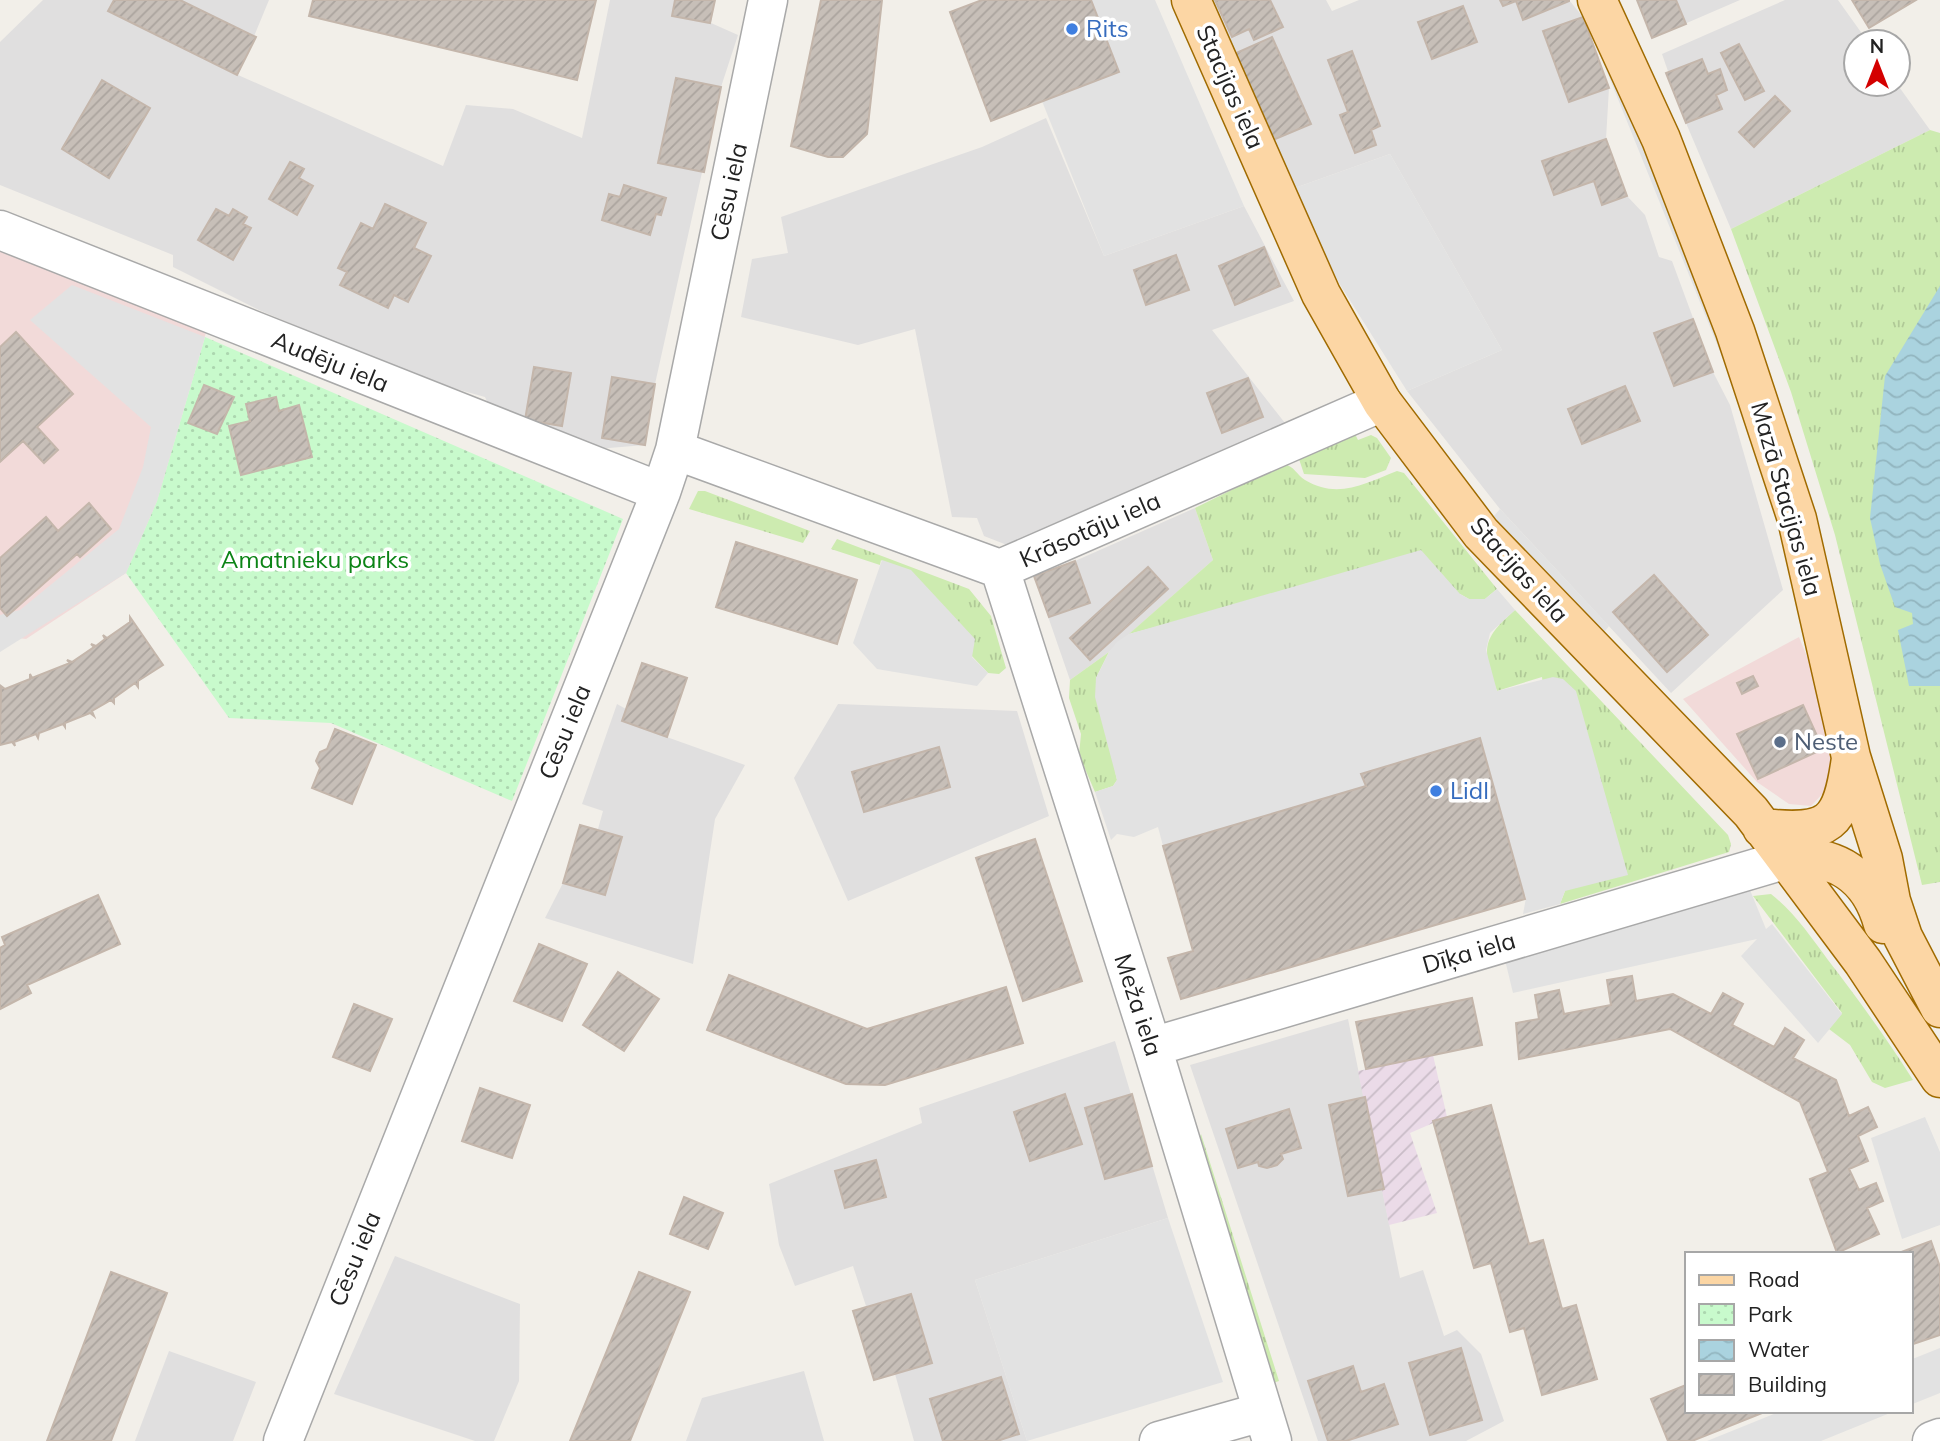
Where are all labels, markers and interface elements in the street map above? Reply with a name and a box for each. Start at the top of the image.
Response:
place label: Rits [1086,13,1129,43]
street label: Stacijas iela [1190,20,1272,153]
marker: Rits [1064,21,1080,37]
north arrow [1842,28,1912,98]
text: N [1870,34,1884,58]
street label: Cēsu iela [703,140,753,244]
street label: Audēju iela [267,324,393,398]
street label: Mazā Stacijas iela [1745,398,1829,599]
street label: Krāsotāju iela [1014,485,1165,574]
street label: Stacijas iela [1464,510,1575,629]
park label: Amatnieku parks [221,544,409,574]
street label: Cēsu iela [532,680,597,783]
place label: Neste [1794,726,1858,756]
marker: Neste [1772,734,1788,750]
place label: Lidl [1450,775,1489,805]
marker: Lidl [1428,783,1444,799]
street label: Dīķa iela [1419,924,1519,981]
street label: Meža iela [1108,950,1170,1059]
street label: Cēsu iela [322,1207,387,1310]
legend [1685,1252,1912,1413]
text: Road [1748,1266,1799,1292]
text: Park [1748,1301,1792,1327]
text: Water [1748,1336,1809,1362]
text: Building [1748,1371,1827,1397]

